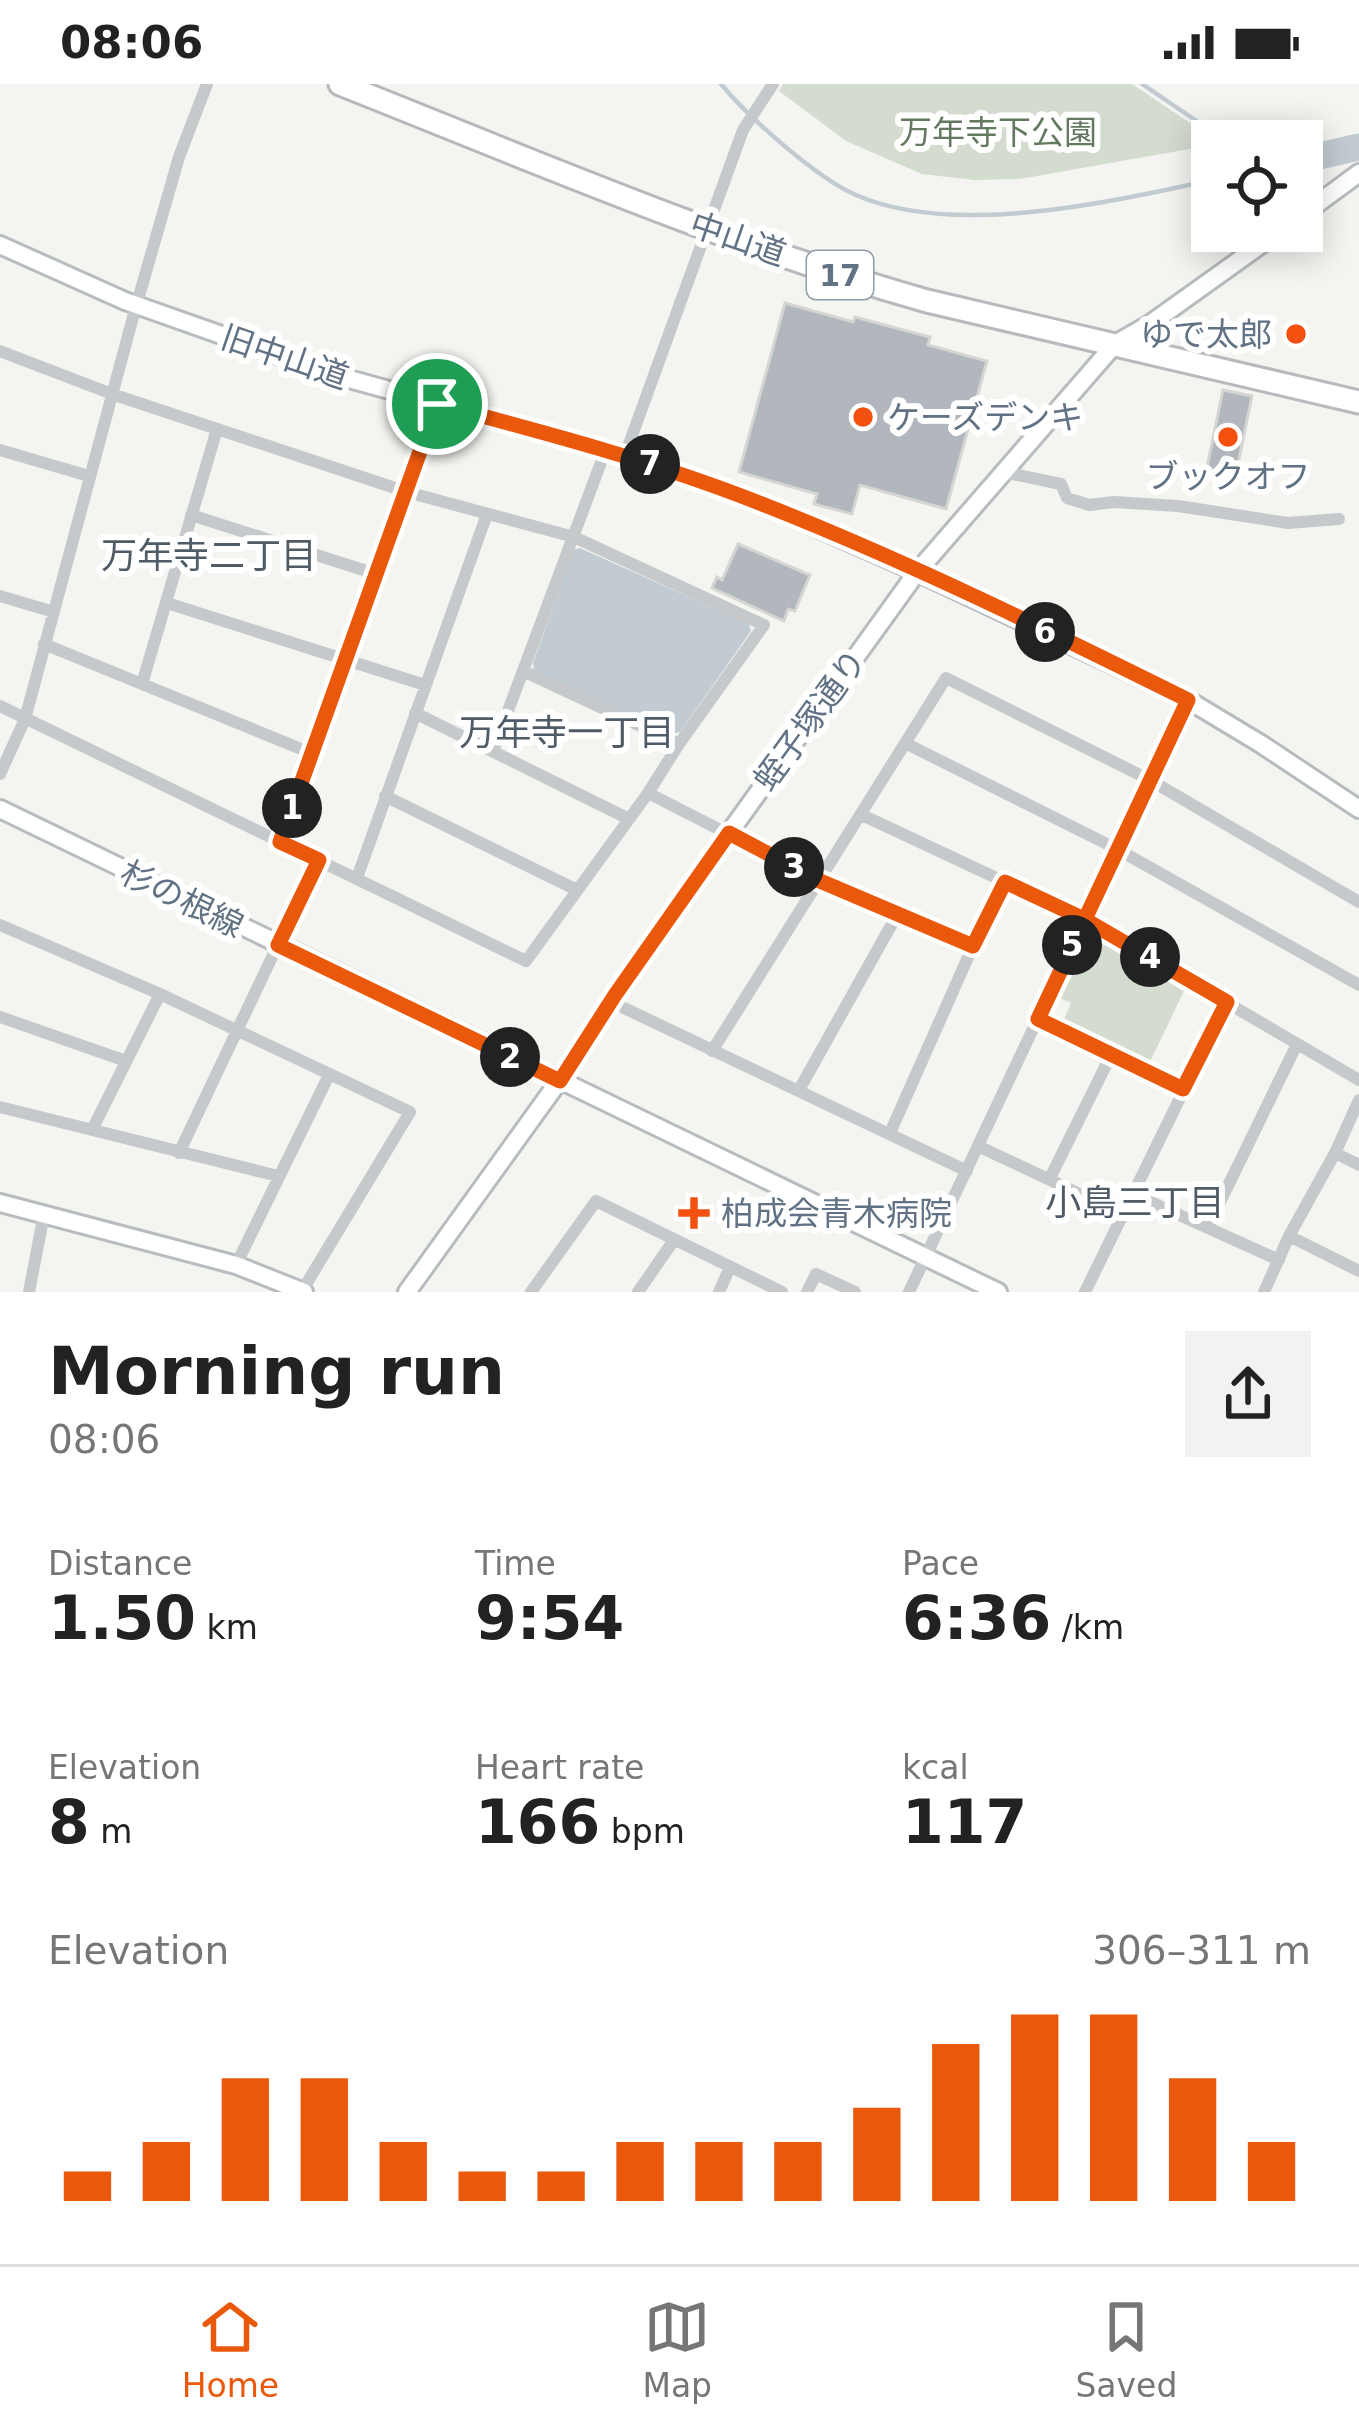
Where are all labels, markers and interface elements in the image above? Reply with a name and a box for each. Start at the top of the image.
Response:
text: 08:06 [60,16,203,69]
park label: 万年寺下公園 [899,113,1097,152]
map controls [1191,120,1323,252]
button: locate [1191,120,1323,252]
street label: 中山道 [685,204,791,274]
road number: 17 [807,251,873,299]
place label: ゆで太郎 [1140,315,1272,354]
street label: 旧中山道 [216,317,354,397]
marker: ゆで太郎 [1283,321,1309,347]
pin [386,353,488,455]
icon: arrive [404,371,470,437]
place label: ケーズデンキ [887,398,1083,437]
marker: ケーズデンキ [850,404,876,430]
marker: ブックオフ [1215,424,1241,450]
pin: 7 [620,434,680,494]
text: 7 [639,444,661,483]
place label: ブックオフ [1146,457,1311,496]
district label: 万年寺二丁目 [101,535,317,576]
pin: 6 [1015,602,1075,662]
text: 6 [1034,612,1056,651]
street label: 蛭子塚通り [746,642,874,798]
district label: 万年寺一丁目 [459,712,675,753]
pin: 1 [262,778,322,838]
text: 1 [281,788,303,827]
pin: 3 [764,837,824,897]
text: 3 [783,847,805,886]
street label: 杉の根線 [114,853,250,945]
pin: 5 [1042,915,1102,975]
text: 5 [1061,925,1083,964]
pin: 4 [1120,927,1180,987]
text: 4 [1139,937,1161,976]
pin: 2 [480,1027,540,1087]
text: 2 [499,1037,521,1076]
district label: 小島三丁目 [1045,1182,1225,1223]
place label: 柏成会青木病院 [721,1194,952,1233]
marker: 柏成会青木病院 [678,1197,710,1229]
button: share [1185,1331,1311,1457]
text: Morning run [48,1333,505,1410]
text: 08:06 [48,1417,160,1462]
text: Distance [48,1544,192,1583]
text: Time [475,1544,556,1583]
text: Pace [902,1544,979,1583]
text: 1.50 [48,1583,196,1653]
text: 9:54 [475,1583,624,1653]
text: 6:36 [902,1583,1051,1653]
text: km [196,1608,258,1647]
text: /km [1051,1608,1124,1647]
text: Elevation [48,1748,201,1787]
text: Heart rate [475,1748,644,1787]
text: kcal [902,1748,969,1787]
text: 8 [48,1787,90,1857]
text: 166 [475,1787,600,1857]
text: 117 [902,1787,1027,1857]
text: m [90,1812,132,1851]
text: bpm [600,1812,685,1851]
text: Elevation [48,1928,229,1973]
text: 306–311 m [1092,1928,1311,1973]
tab: Home [182,2294,279,2405]
tab: Map [642,2294,712,2405]
tab: Saved [1075,2294,1177,2405]

